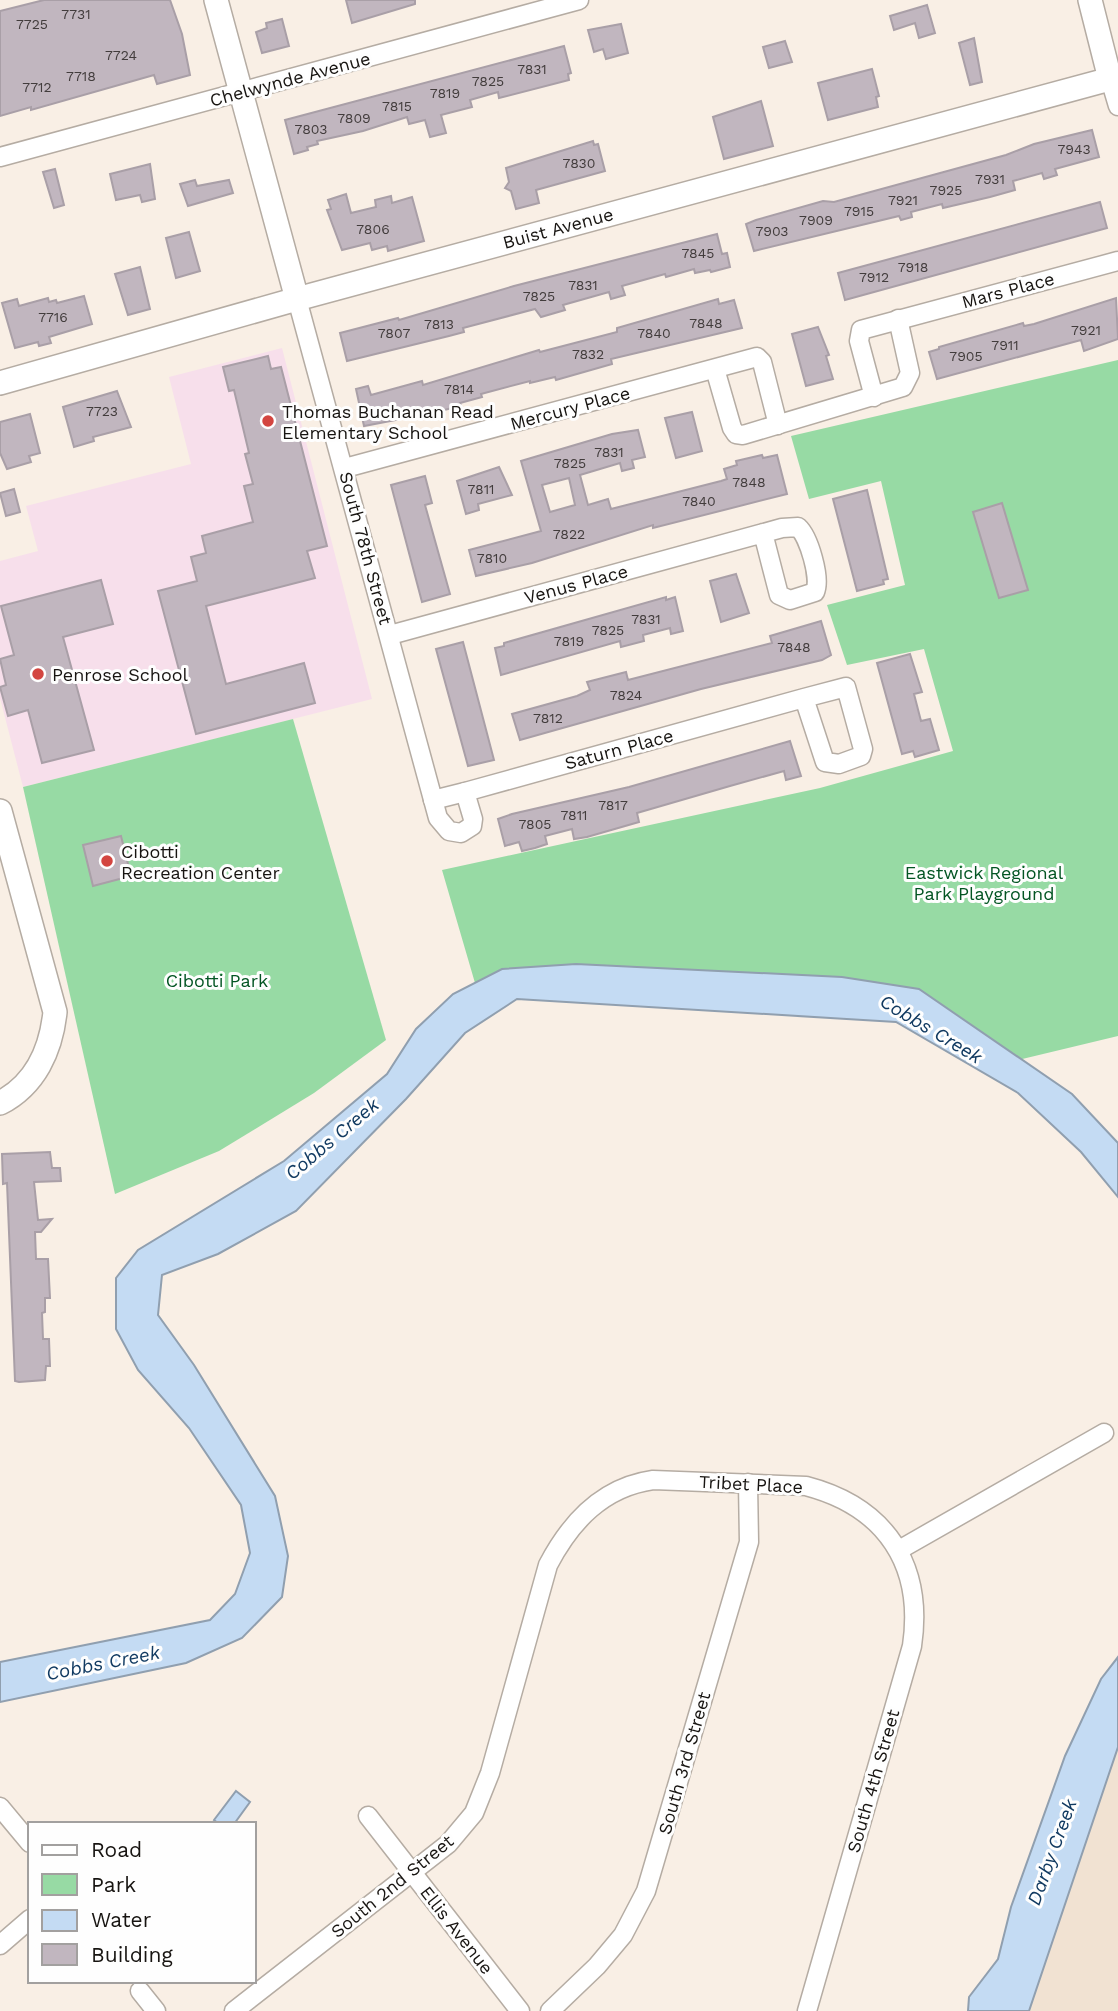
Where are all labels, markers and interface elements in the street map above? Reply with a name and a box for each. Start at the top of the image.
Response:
house number: 7731 [61,6,91,22]
house number: 7725 [16,16,48,32]
house number: 7724 [105,47,137,63]
street label: Chelwynde Avenue [207,47,373,111]
house number: 7831 [517,61,547,77]
house number: 7718 [66,68,96,84]
house number: 7825 [472,73,504,89]
house number: 7712 [22,79,52,95]
house number: 7819 [430,85,460,101]
house number: 7815 [382,98,412,114]
house number: 7809 [337,110,371,126]
house number: 7803 [295,121,327,137]
house number: 7943 [1057,141,1091,157]
house number: 7830 [563,155,595,171]
house number: 7931 [975,171,1005,187]
house number: 7925 [930,182,962,198]
house number: 7921 [888,192,918,208]
street label: Buist Avenue [500,203,616,253]
house number: 7915 [844,203,874,219]
house number: 7909 [799,212,833,228]
house number: 7806 [356,221,390,237]
house number: 7903 [755,223,789,239]
house number: 7845 [682,245,714,261]
house number: 7918 [898,259,928,275]
street label: Mars Place [959,268,1057,312]
house number: 7912 [859,269,889,285]
house number: 7831 [568,277,598,293]
house number: 7825 [523,288,555,304]
house number: 7716 [38,309,68,325]
house number: 7848 [689,315,723,331]
house number: 7813 [424,316,454,332]
house number: 7921 [1071,322,1101,338]
house number: 7807 [378,325,410,341]
house number: 7840 [637,325,671,341]
house number: 7911 [991,337,1019,353]
house number: 7832 [572,346,604,362]
house number: 7905 [949,348,983,364]
house number: 7814 [444,381,474,397]
street label: Mercury Place [508,382,632,434]
place label: Thomas Buchanan Read Elementary School [282,401,494,443]
house number: 7723 [86,403,118,419]
marker: Thomas Buchanan Read Elementary School [260,413,276,429]
house number: 7831 [594,444,624,460]
house number: 7825 [554,455,586,471]
street label: South 78th Street [335,469,397,627]
house number: 7848 [732,474,766,490]
house number: 7811 [467,481,495,497]
house number: 7840 [682,493,716,509]
house number: 7822 [553,526,585,542]
house number: 7810 [477,550,507,566]
street label: Venus Place [522,560,630,608]
house number: 7831 [631,611,661,627]
house number: 7825 [592,622,624,638]
house number: 7819 [554,633,584,649]
house number: 7848 [777,639,811,655]
place label: Penrose School [52,664,189,685]
marker: Penrose School [30,666,46,682]
house number: 7824 [610,687,642,703]
house number: 7812 [533,710,563,726]
street label: Saturn Place [562,724,676,774]
house number: 7817 [598,797,628,813]
house number: 7811 [560,807,588,823]
house number: 7805 [518,816,552,832]
place label: Cibotti Recreation Center [121,841,280,883]
marker: Cibotti Recreation Center [99,853,115,869]
park label: Eastwick Regional Park Playground [905,862,1064,904]
park label: Cibotti Park [166,970,268,991]
water label: Cobbs Creek [876,989,987,1069]
water label: Cobbs Creek [280,1093,384,1185]
street label: Tribet Place [699,1471,803,1497]
water label: Cobbs Creek [44,1641,162,1685]
street label: South 3rd Street [654,1689,715,1837]
street label: South 4th Street [842,1706,904,1855]
water label: Darby Creek [1022,1795,1082,1908]
legend [28,1822,256,1983]
street label: South 2nd Street [327,1830,458,1942]
text: Road [91,1837,142,1862]
text: Park [91,1872,136,1897]
street label: Ellis Avenue [416,1882,498,1978]
text: Water [91,1907,152,1932]
text: Building [91,1942,173,1967]

